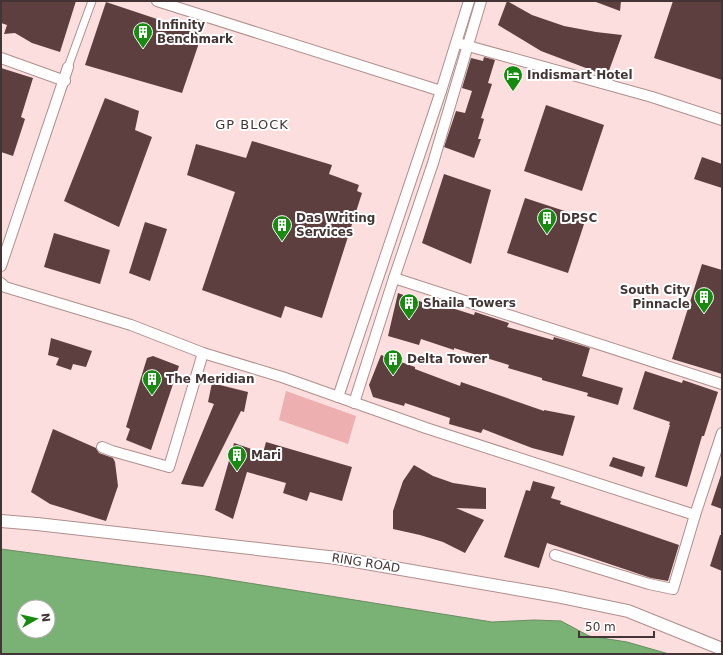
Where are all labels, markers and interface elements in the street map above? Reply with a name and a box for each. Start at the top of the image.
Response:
place label: Infinity Benchmark [157,18,234,46]
building icon: Infinity Benchmark [132,21,154,49]
hotel icon: Indismart Hotel [502,64,524,92]
place label: Indismart Hotel [527,68,633,82]
district label: GP BLOCK [215,117,289,132]
building icon: DPSC [536,207,558,235]
place label: Das Writing Services [296,211,375,239]
place label: DPSC [561,211,597,225]
building icon: Das Writing Services [271,214,293,242]
place label: South City Pinnacle [620,283,690,311]
building icon: South City Pinnacle [693,286,715,314]
building icon: Shaila Towers [398,292,420,320]
place label: Shaila Towers [423,296,516,310]
building icon: Delta Tower [382,348,404,376]
place label: Delta Tower [407,352,487,366]
building icon: The Meridian [141,368,163,396]
place label: The Meridian [166,372,255,386]
building icon: Mari [226,444,248,472]
place label: Mari [251,448,281,462]
street label: RING ROAD [331,551,401,575]
north arrow [16,599,56,639]
text: N [38,612,52,623]
scale bar [579,613,654,639]
text: 50 m [585,620,616,634]

